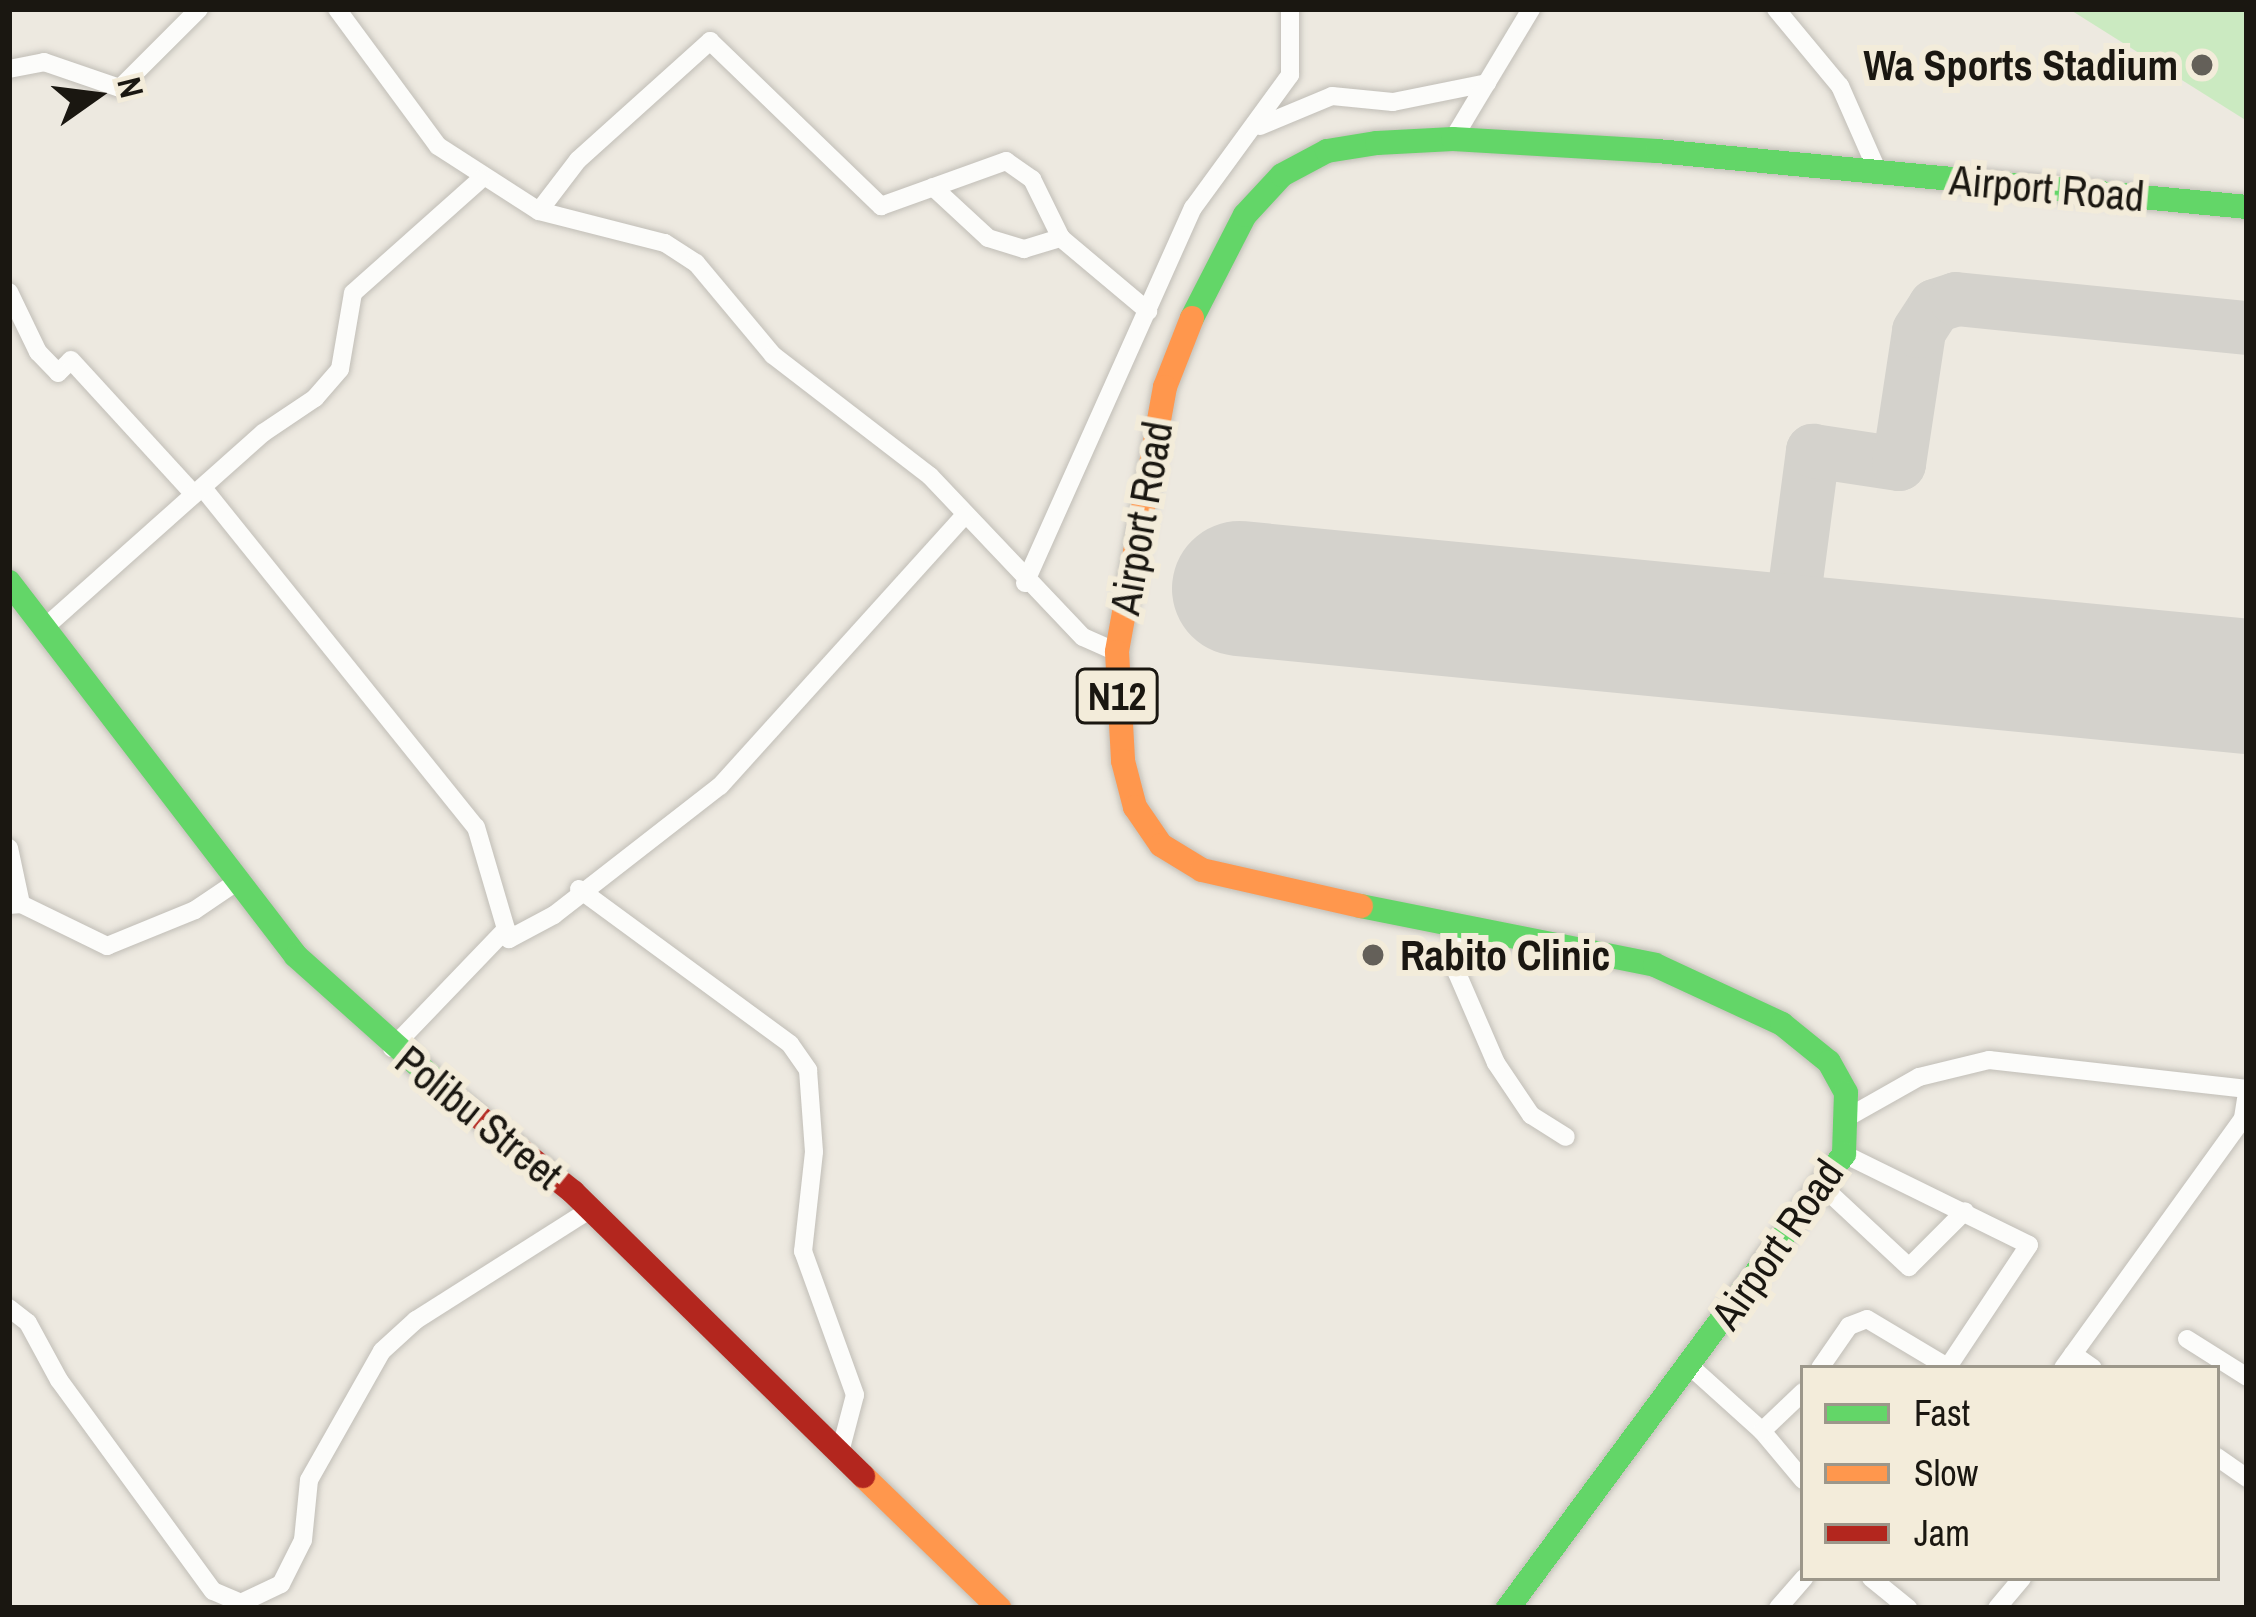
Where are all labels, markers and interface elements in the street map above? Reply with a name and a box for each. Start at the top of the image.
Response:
north arrow [36,36,156,156]
place label: Wa Sports Stadium [1864,40,2178,90]
marker: Wa Sports Stadium [2189,52,2215,78]
text: N [107,72,155,102]
street label: Airport Road [1948,154,2146,222]
street label: Airport Road [1099,417,1183,619]
road number: N12 [1075,663,1159,729]
place label: Rabito Clinic [1400,930,1611,980]
marker: Rabito Clinic [1357,939,1389,971]
street label: Polibu Street [386,1035,572,1199]
street label: Airport Road [1700,1150,1854,1338]
legend [1800,1365,2220,1581]
text: Fast [1914,1389,1970,1437]
text: Slow [1914,1449,1978,1497]
text: Jam [1914,1509,1970,1557]

